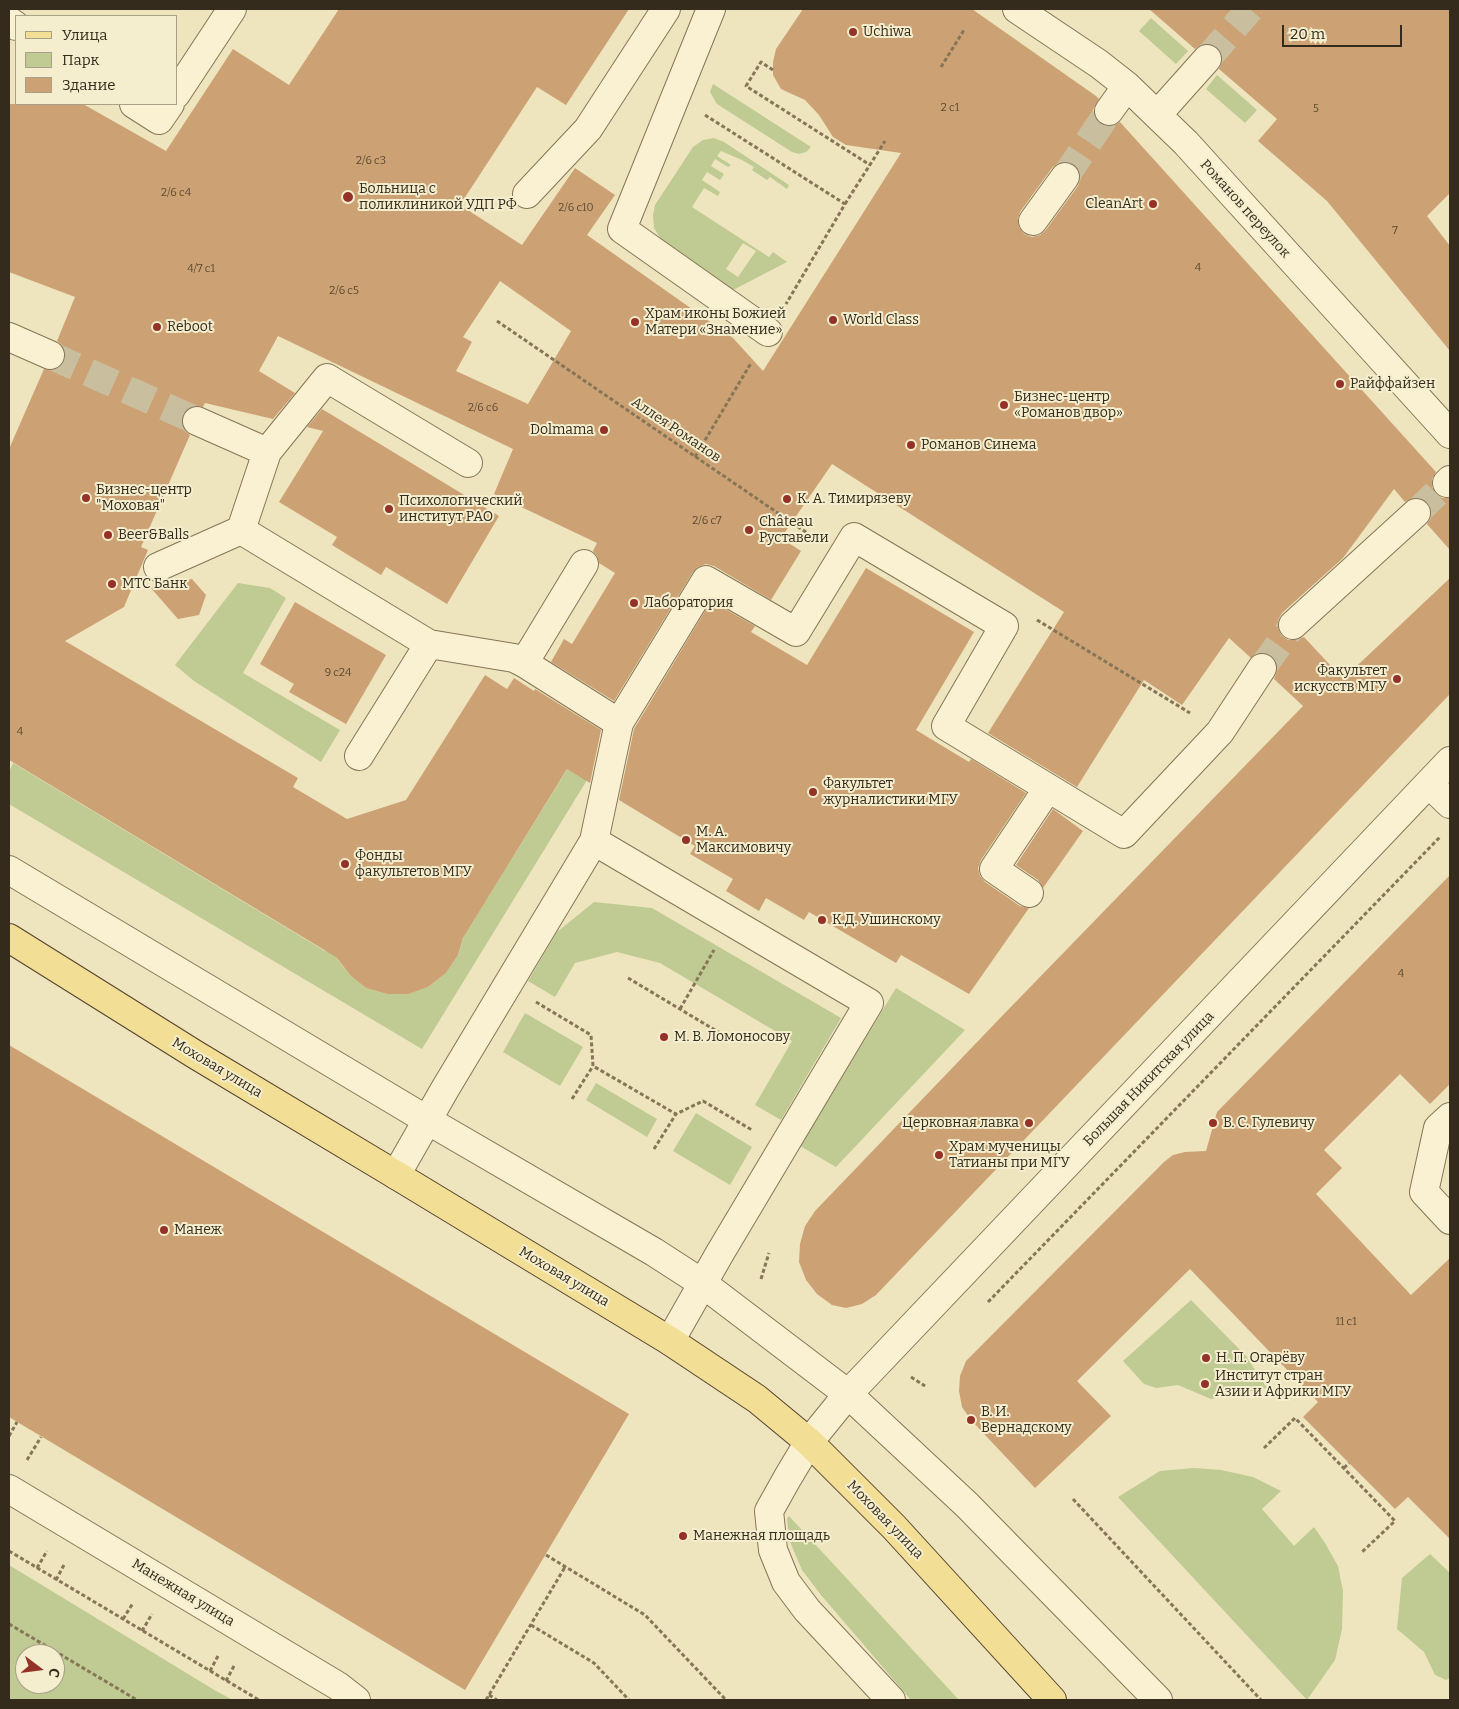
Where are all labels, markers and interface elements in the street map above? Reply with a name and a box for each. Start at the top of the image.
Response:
legend [15,15,178,105]
scale bar [1284,15,1404,47]
place label: Uchiwa [863,24,911,40]
text: 20 m [1290,25,1325,43]
text: Улица [62,26,108,44]
marker: Uchiwa [847,26,859,38]
text: Парк [62,51,99,69]
text: Здание [62,76,116,94]
house number: 2 с1 [941,101,959,115]
house number: 5 [1313,102,1319,116]
house number: 2/6 с3 [356,154,386,168]
street label: Романов переулок [1196,156,1294,262]
place label: Больница с поликлиникой УДП РФ [359,181,517,213]
house number: 2/6 с4 [161,186,191,200]
marker: Больница с поликлиникой УДП РФ [341,190,355,204]
place label: CleanArt [1085,196,1143,212]
marker: CleanArt [1147,198,1159,210]
house number: 2/6 с10 [558,201,594,215]
house number: 7 [1392,224,1398,238]
house number: 4 [1195,261,1201,275]
house number: 4/7 с1 [187,262,215,276]
house number: 2/6 с5 [329,284,359,298]
place label: Храм иконы Божией Матери «Знамение» [645,306,786,338]
place label: World Class [843,312,919,328]
marker: World Class [827,314,839,326]
marker: Храм иконы Божией Матери «Знамение» [629,316,641,328]
place label: Reboot [167,319,213,335]
marker: Reboot [151,321,163,333]
place label: Райффайзен [1350,376,1435,392]
marker: Райффайзен [1334,378,1346,390]
place label: Бизнес-центр «Романов двор» [1014,389,1123,422]
street label: Аллея Романов [628,394,724,466]
marker: Бизнес-центр «Романов двор» [998,399,1010,411]
house number: 2/6 с6 [468,401,498,415]
place label: Dolmama [530,422,594,438]
marker: Dolmama [598,424,610,436]
place label: Романов Синема [921,437,1036,453]
marker: Романов Синема [905,439,917,451]
place label: Бизнес-центр "Моховая" [96,482,192,514]
place label: К. А. Тимирязеву [797,491,911,507]
marker: Бизнес-центр "Моховая" [80,492,92,504]
place label: Психологический институт РАО [399,493,523,526]
marker: К. А. Тимирязеву [781,493,793,505]
marker: Психологический институт РАО [383,503,395,515]
house number: 2/6 с7 [692,514,722,528]
place label: Château Руставели [759,514,829,546]
marker: Château Руставели [743,524,755,536]
place label: Beer&Balls [118,527,189,543]
marker: Beer&Balls [102,529,114,541]
place label: МТС Банк [122,576,187,592]
marker: МТС Банк [106,578,118,590]
place label: Лаборатория [644,595,733,611]
marker: Лаборатория [628,597,640,609]
place label: Факультет искусств МГУ [1294,663,1387,696]
house number: 9 с24 [325,666,351,680]
marker: Факультет искусств МГУ [1391,673,1403,685]
house number: 4 [17,725,23,739]
place label: Факультет журналистики МГУ [823,776,958,809]
marker: Факультет журналистики МГУ [807,786,819,798]
place label: М. А. Максимовичу [696,824,791,856]
marker: М. А. Максимовичу [680,834,692,846]
place label: Фонды факультетов МГУ [355,848,472,880]
marker: Фонды факультетов МГУ [339,858,351,870]
place label: К.Д. Ушинскому [832,912,941,928]
marker: К.Д. Ушинскому [816,914,828,926]
house number: 4 [1398,967,1404,981]
street label: Большая Никитская улица [1080,1008,1218,1150]
place label: М. В. Ломоносову [674,1029,790,1045]
marker: М. В. Ломоносову [658,1031,670,1043]
street label: Моховая улица [169,1034,265,1102]
place label: Церковная лавка [902,1115,1019,1131]
place label: В. С. Гулевичу [1223,1115,1315,1131]
marker: Церковная лавка [1023,1117,1035,1129]
marker: В. С. Гулевичу [1207,1117,1219,1129]
place label: Храм мученицы Татианы при МГУ [949,1139,1070,1172]
marker: Храм мученицы Татианы при МГУ [933,1149,945,1161]
place label: Манеж [174,1222,222,1238]
marker: Манеж [158,1224,170,1236]
street label: Моховая улица [516,1243,612,1311]
house number: 11 с1 [1335,1315,1357,1329]
place label: Н. П. Огарёву [1216,1350,1305,1366]
marker: Н. П. Огарёву [1200,1352,1212,1364]
place label: Институт стран Азии и Африки МГУ [1215,1368,1352,1400]
marker: Институт стран Азии и Африки МГУ [1199,1378,1211,1390]
place label: В. И. Вернадскому [981,1404,1072,1436]
marker: В. И. Вернадскому [965,1414,977,1426]
street label: Моховая улица [843,1477,927,1563]
place label: Манежная площадь [693,1528,830,1544]
marker: Манежная площадь [677,1530,689,1542]
street label: Манежная улица [129,1556,237,1630]
north arrow [15,1644,65,1694]
text: С [45,1666,63,1679]

